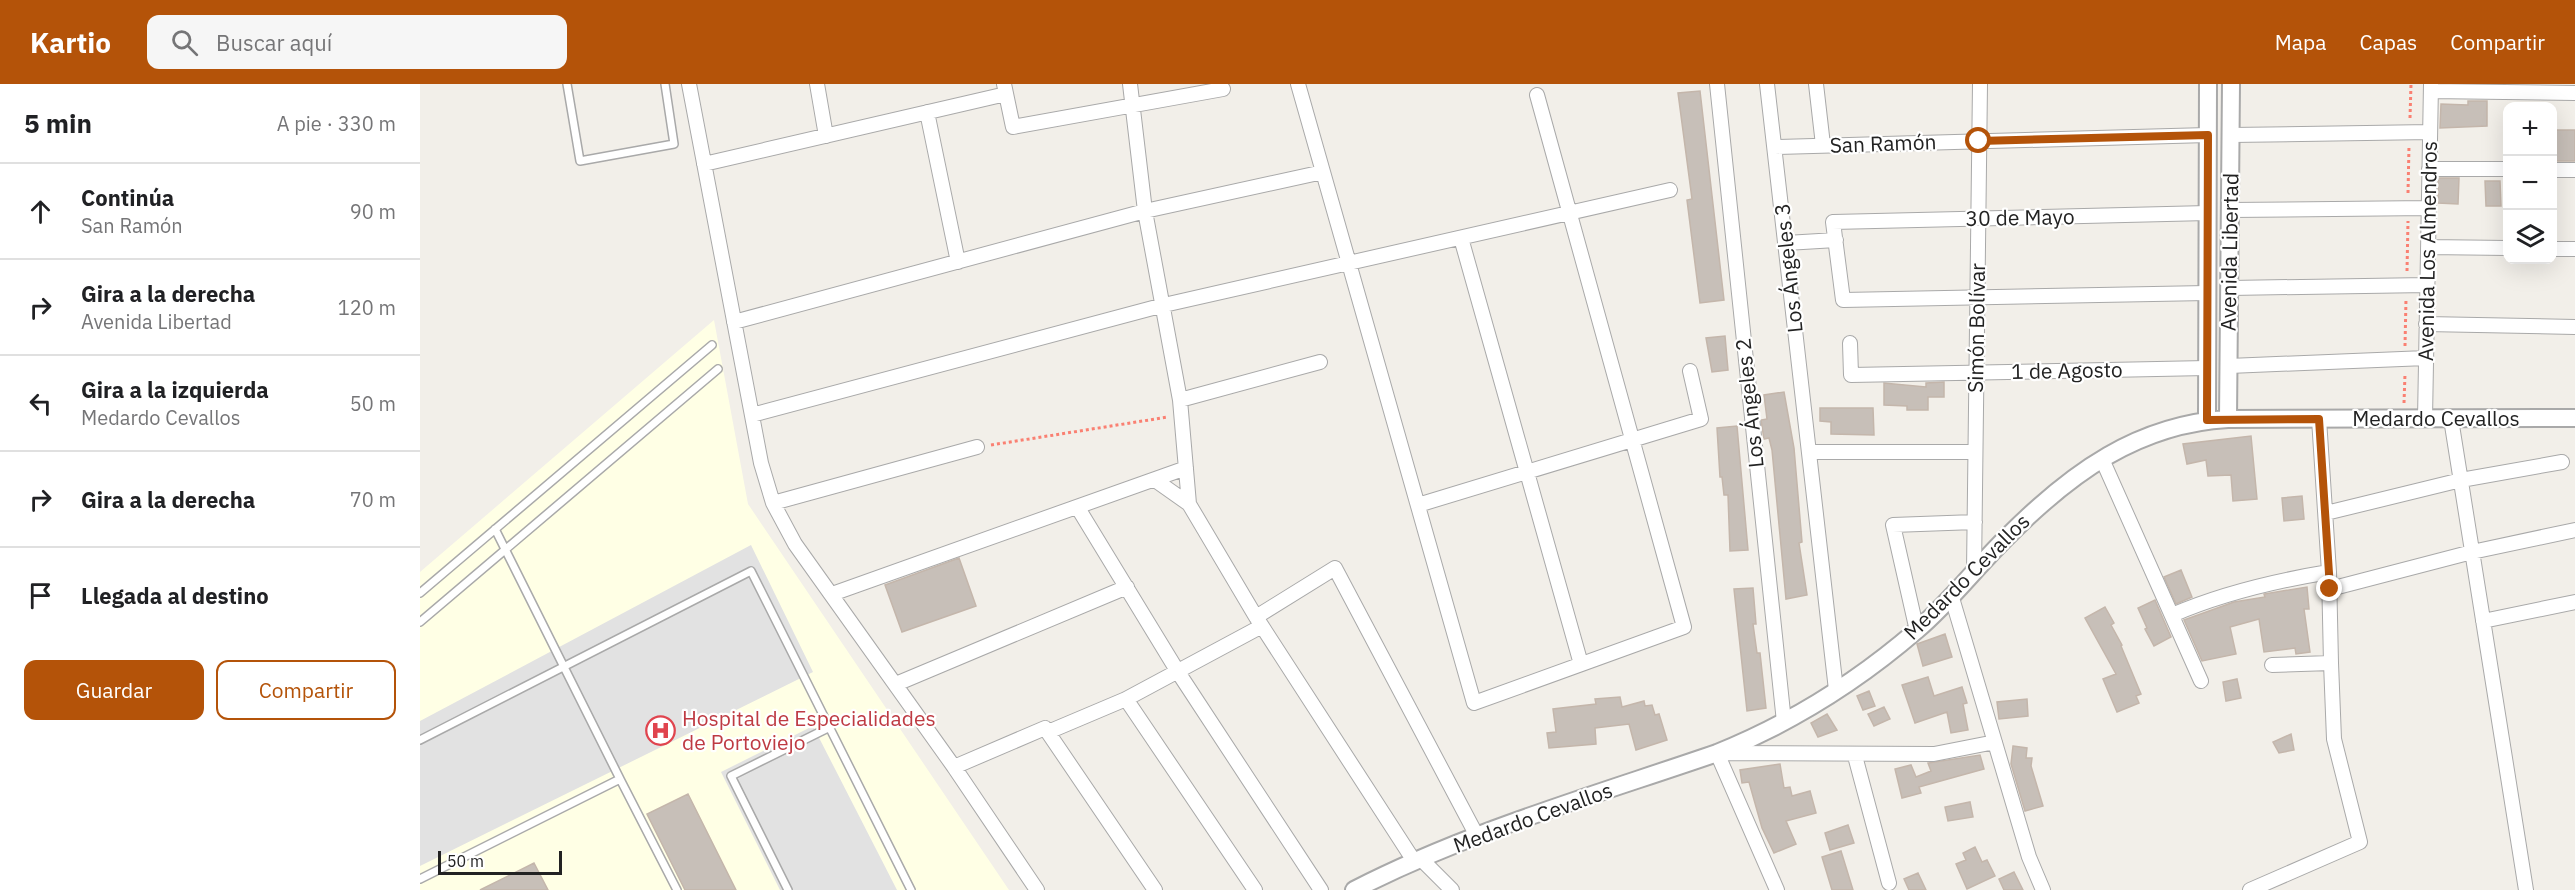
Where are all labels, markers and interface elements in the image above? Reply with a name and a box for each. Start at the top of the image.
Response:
search box [147,15,567,69]
text: Kartio [30,24,111,61]
icon: search [168,26,201,59]
text: Buscar aquí [216,28,332,57]
text: Mapa [2275,28,2326,56]
text: Capas [2359,28,2417,56]
text: Compartir [2450,28,2545,56]
map controls [2503,102,2557,264]
button: + [2503,102,2557,156]
text: 5 min [24,106,92,140]
text: A pie · 330 m [277,110,396,137]
street label: San Ramón [1829,127,1937,159]
route start [1965,127,1991,153]
street label: Avenida Los Almendros [2411,141,2443,361]
button: − [2503,156,2557,210]
street label: Avenida Libertad [2214,173,2244,331]
text: Continúa [81,183,174,212]
icon: ahead [24,195,57,228]
text: 90 m [350,198,396,225]
street label: Los Ángeles 3 [1767,202,1809,334]
street label: 30 de Mayo [1965,202,2075,232]
button: layers [2503,210,2557,264]
text: San Ramón [81,212,183,239]
street label: Simón Bolívar [1961,262,1991,393]
text: Gira a la derecha [81,279,255,308]
icon: right [24,291,57,324]
text: 120 m [338,294,396,321]
text: Avenida Libertad [81,308,232,335]
street label: Los Ángeles 2 [1728,337,1770,469]
street label: 1 de Agosto [2011,355,2123,385]
text: Gira a la izquierda [81,375,269,404]
icon: left [24,387,57,420]
text: 50 m [350,390,396,417]
text: Medardo Cevallos [81,404,241,431]
street label: Medardo Cevallos [2352,404,2520,432]
icon: right [24,483,57,516]
text: Gira a la derecha [81,485,255,514]
text: 70 m [350,486,396,513]
street label: Medardo Cevallos [1897,507,2035,645]
route end [2316,575,2342,601]
icon: arrive [24,579,57,612]
text: Llegada al destino [81,581,269,610]
button: Guardar [24,660,204,720]
button: Compartir [216,660,396,720]
place label: Hospital de Especialidades de Portoviejo [682,704,936,756]
hospital icon: Hospital de Especialidades de Portoviejo [645,715,677,747]
street label: Medardo Cevallos [1449,775,1616,859]
scale bar [438,848,562,876]
text: 50 m [447,851,484,871]

